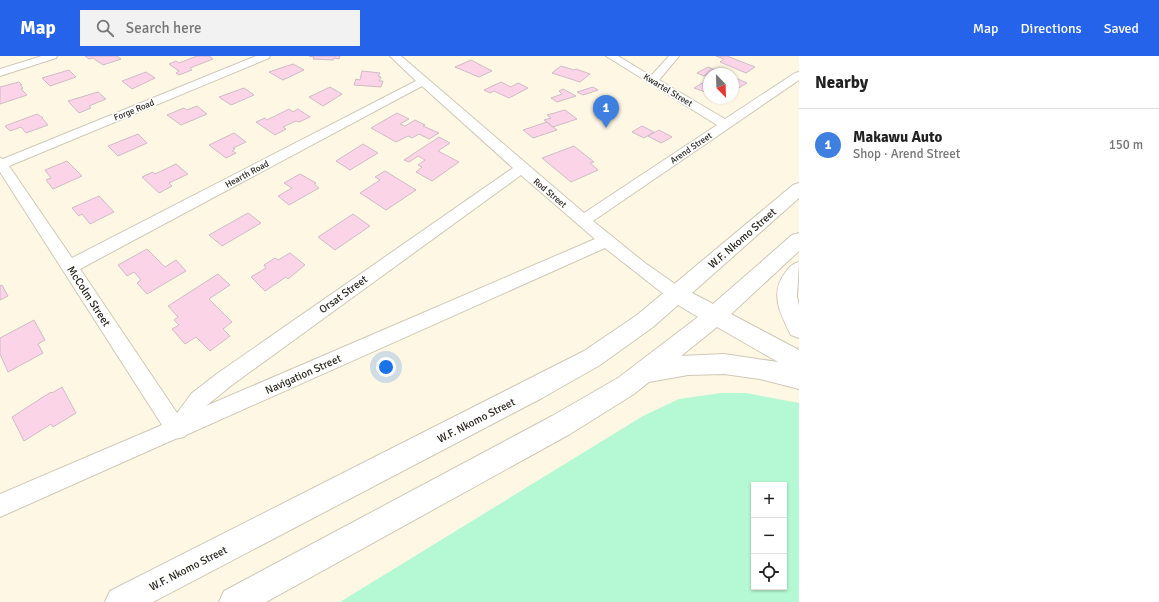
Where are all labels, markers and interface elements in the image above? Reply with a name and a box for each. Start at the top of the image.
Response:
search box [80,10,360,46]
text: Map [20,16,56,40]
icon: search [94,17,116,39]
text: Search here [126,19,201,37]
text: Map [973,20,999,37]
text: Directions [1021,20,1082,37]
text: Saved [1104,20,1139,37]
north arrow [703,68,739,104]
street label: Kwartel Street [641,71,694,109]
text: Nearby [815,72,868,93]
pin: 1 [593,95,619,128]
street label: Forge Road [112,97,156,124]
text: Makawu Auto [853,128,942,146]
street label: Arend Street [668,130,714,166]
text: 1 [824,137,832,153]
text: 150 m [1109,137,1143,153]
text: Shop · Arend Street [853,146,960,162]
street label: Hearth Road [223,158,271,191]
street label: Rod Street [531,176,569,211]
street label: W.F. Nkomo Street [706,205,779,271]
street label: McColm Street [64,264,113,329]
street label: Orsat Street [317,272,370,316]
street label: Navigation Street [263,352,343,397]
your location [376,357,396,377]
street label: W.F. Nkomo Street [435,395,517,446]
map controls [751,482,787,590]
button: + [751,482,787,518]
button: − [751,518,787,554]
street label: W.F. Nkomo Street [147,543,229,594]
button: locate [751,554,787,590]

